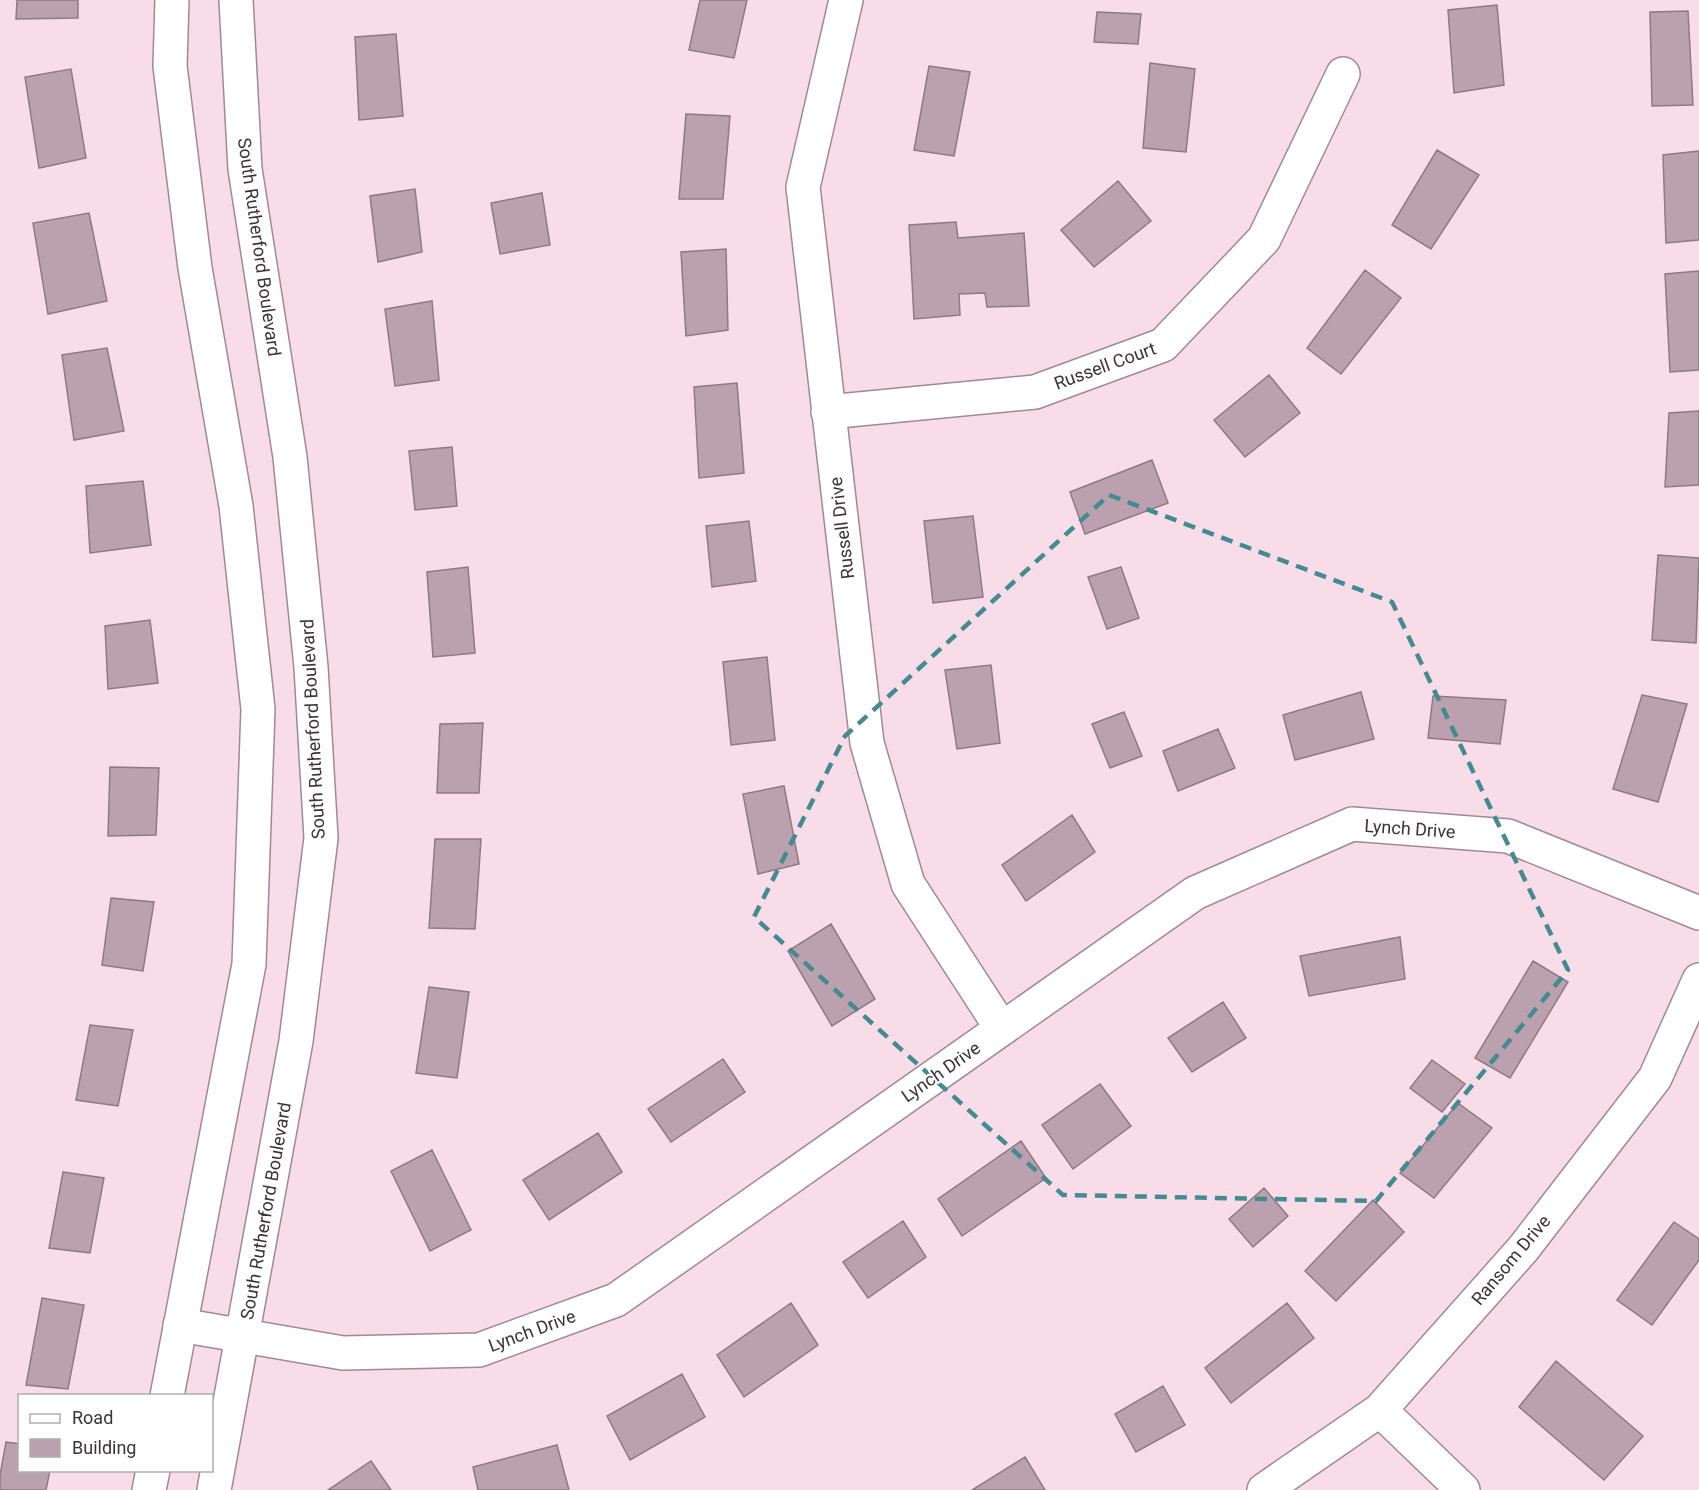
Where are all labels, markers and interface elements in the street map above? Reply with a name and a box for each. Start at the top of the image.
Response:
street label: South Rutherford Boulevard [234,136,285,358]
street label: Russell Court [1051,337,1159,394]
street label: Russell Drive [825,476,858,580]
street label: South Rutherford Boulevard [296,618,329,840]
street label: Lynch Drive [1364,815,1456,842]
street label: Lynch Drive [897,1037,984,1106]
street label: South Rutherford Boulevard [236,1101,295,1321]
street label: Ransom Drive [1467,1210,1554,1309]
street label: Lynch Drive [485,1305,578,1356]
legend [18,1394,213,1472]
text: Road [72,1407,113,1428]
text: Building [72,1437,136,1458]

